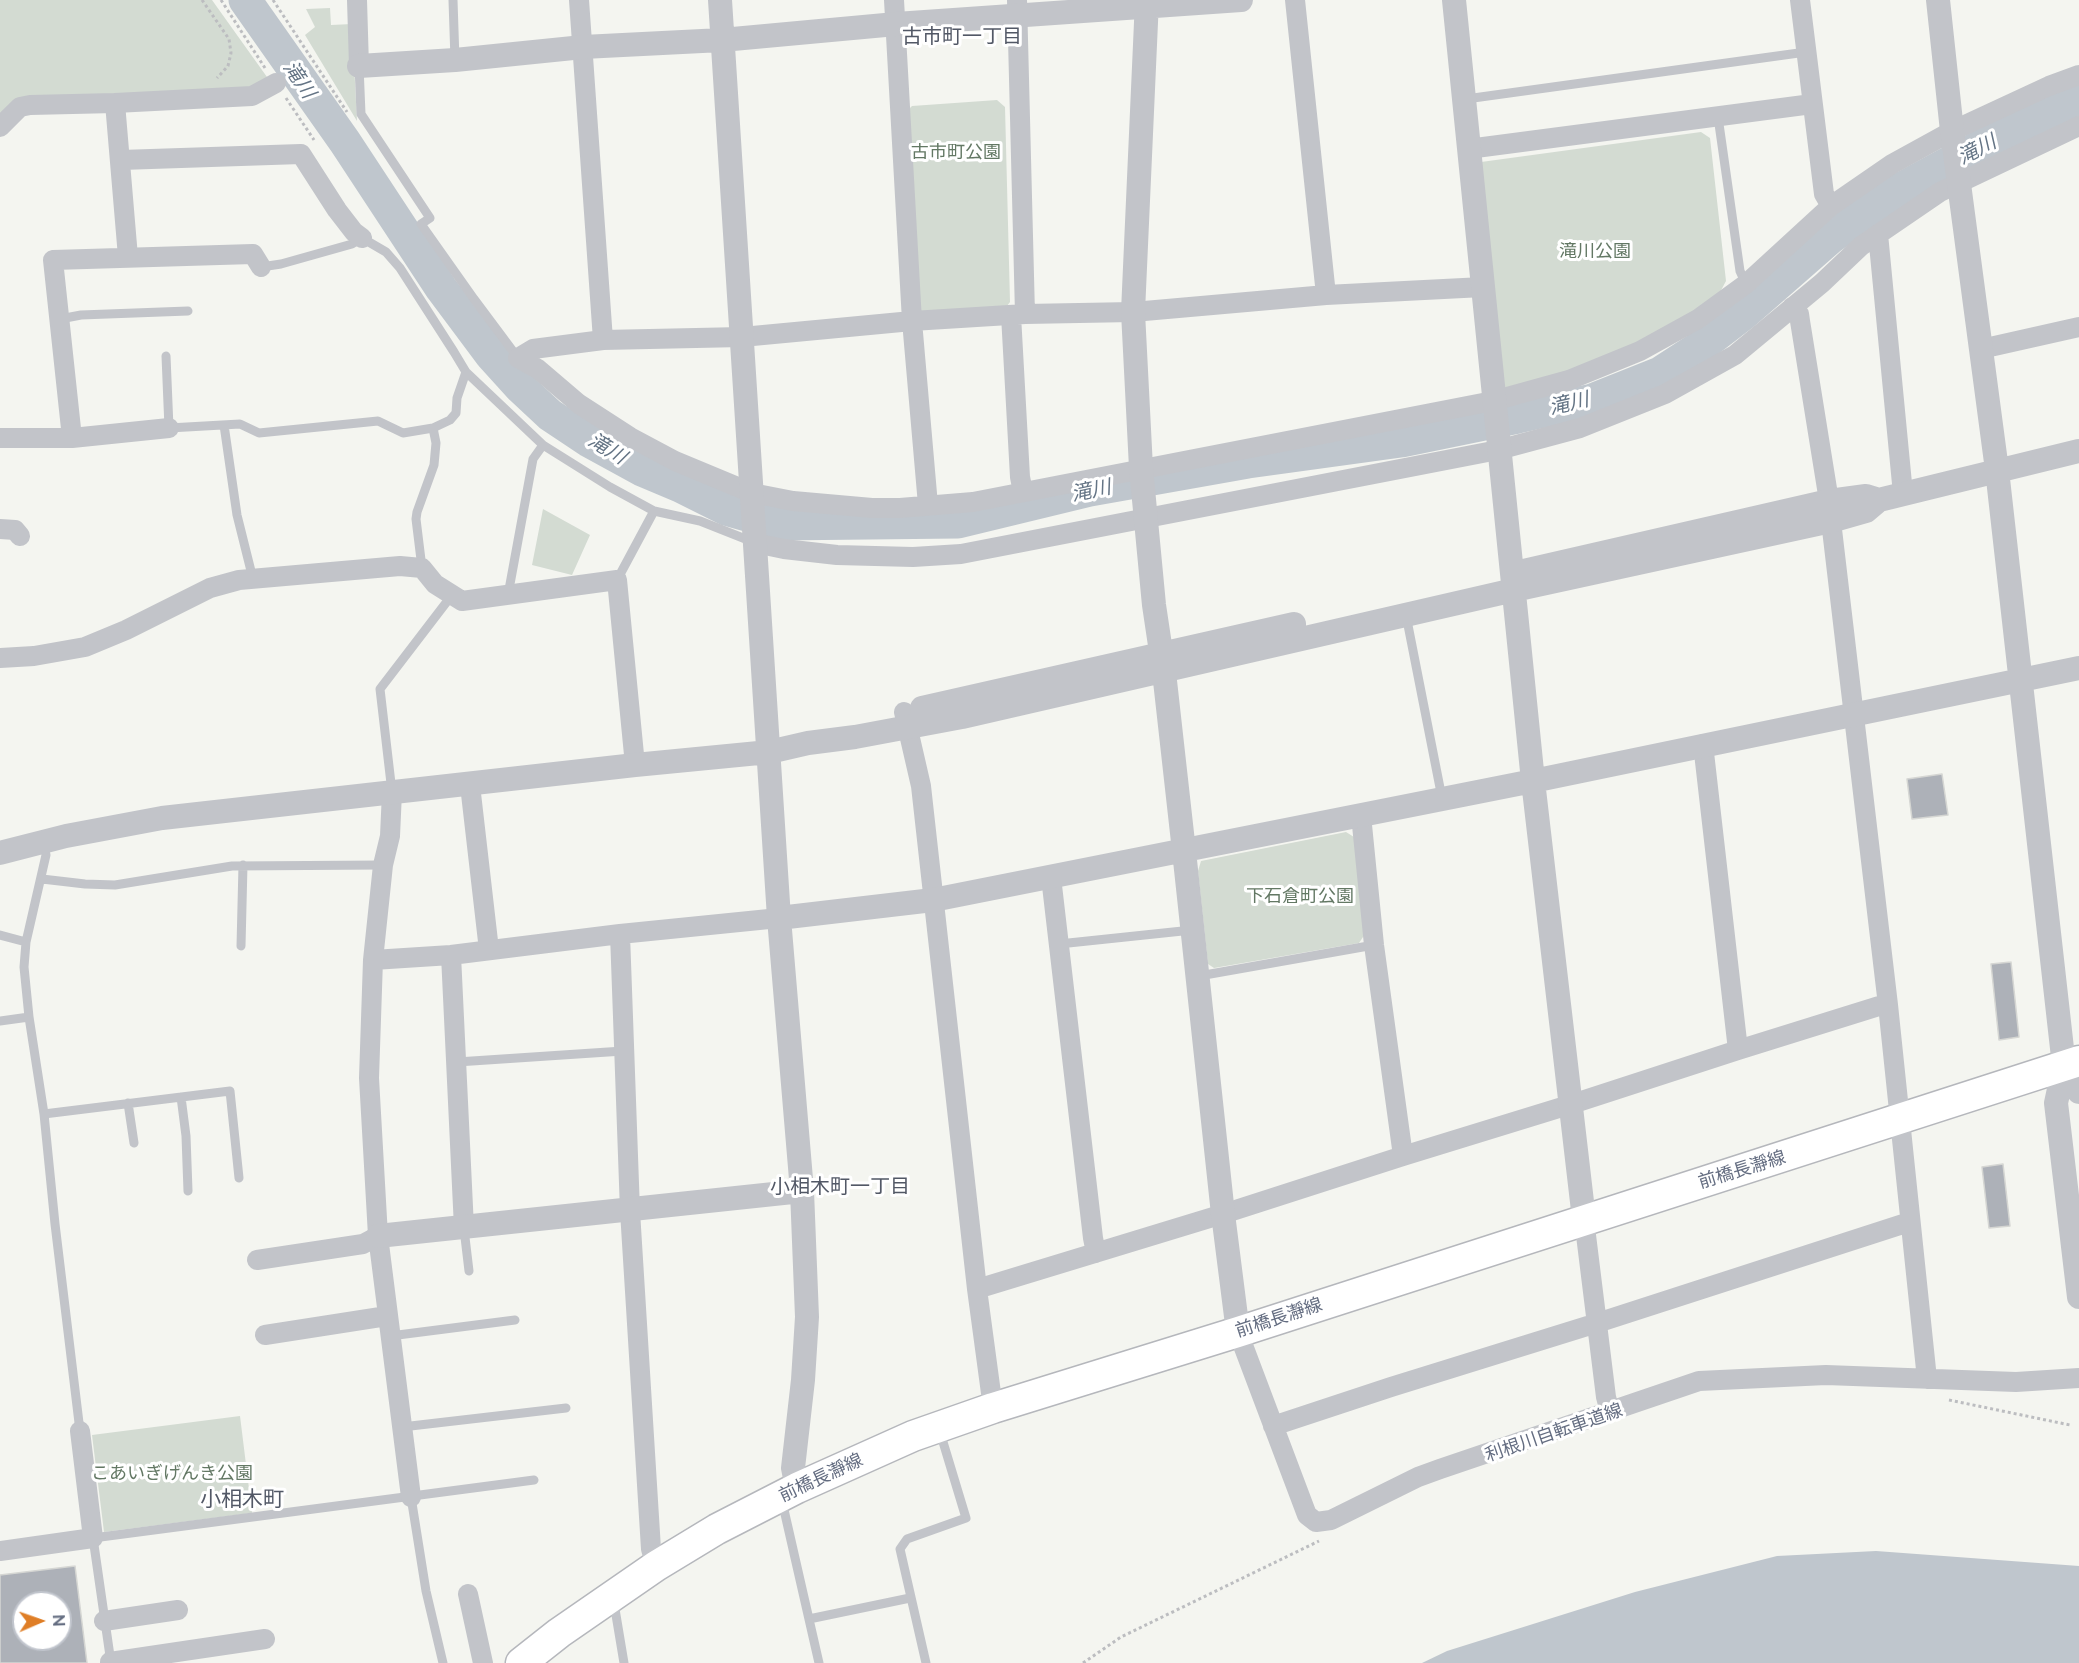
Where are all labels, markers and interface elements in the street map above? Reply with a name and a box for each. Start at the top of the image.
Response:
district label: 古市町一丁目 [902,25,1022,49]
water label: 滝川 [278,57,320,103]
water label: 滝川 [1954,130,2000,170]
park label: 古市町公園 [911,142,1001,164]
park label: 滝川公園 [1559,241,1631,263]
water label: 滝川 [1547,388,1591,420]
water label: 滝川 [584,428,630,470]
water label: 滝川 [1069,475,1113,507]
park label: 下石倉町公園 [1246,886,1354,908]
street label: 前橋長瀞線 [1696,1147,1788,1193]
district label: 小相木町一丁目 [770,1175,910,1199]
street label: 前橋長瀞線 [1233,1294,1325,1342]
street label: 利根川自転車道線 [1482,1399,1626,1467]
street label: 前橋長瀞線 [776,1449,866,1507]
park label: こあいぎげんき公園 [91,1463,253,1485]
district label: 小相木町 [200,1487,284,1513]
north arrow [12,1591,72,1651]
text: N [49,1614,68,1627]

